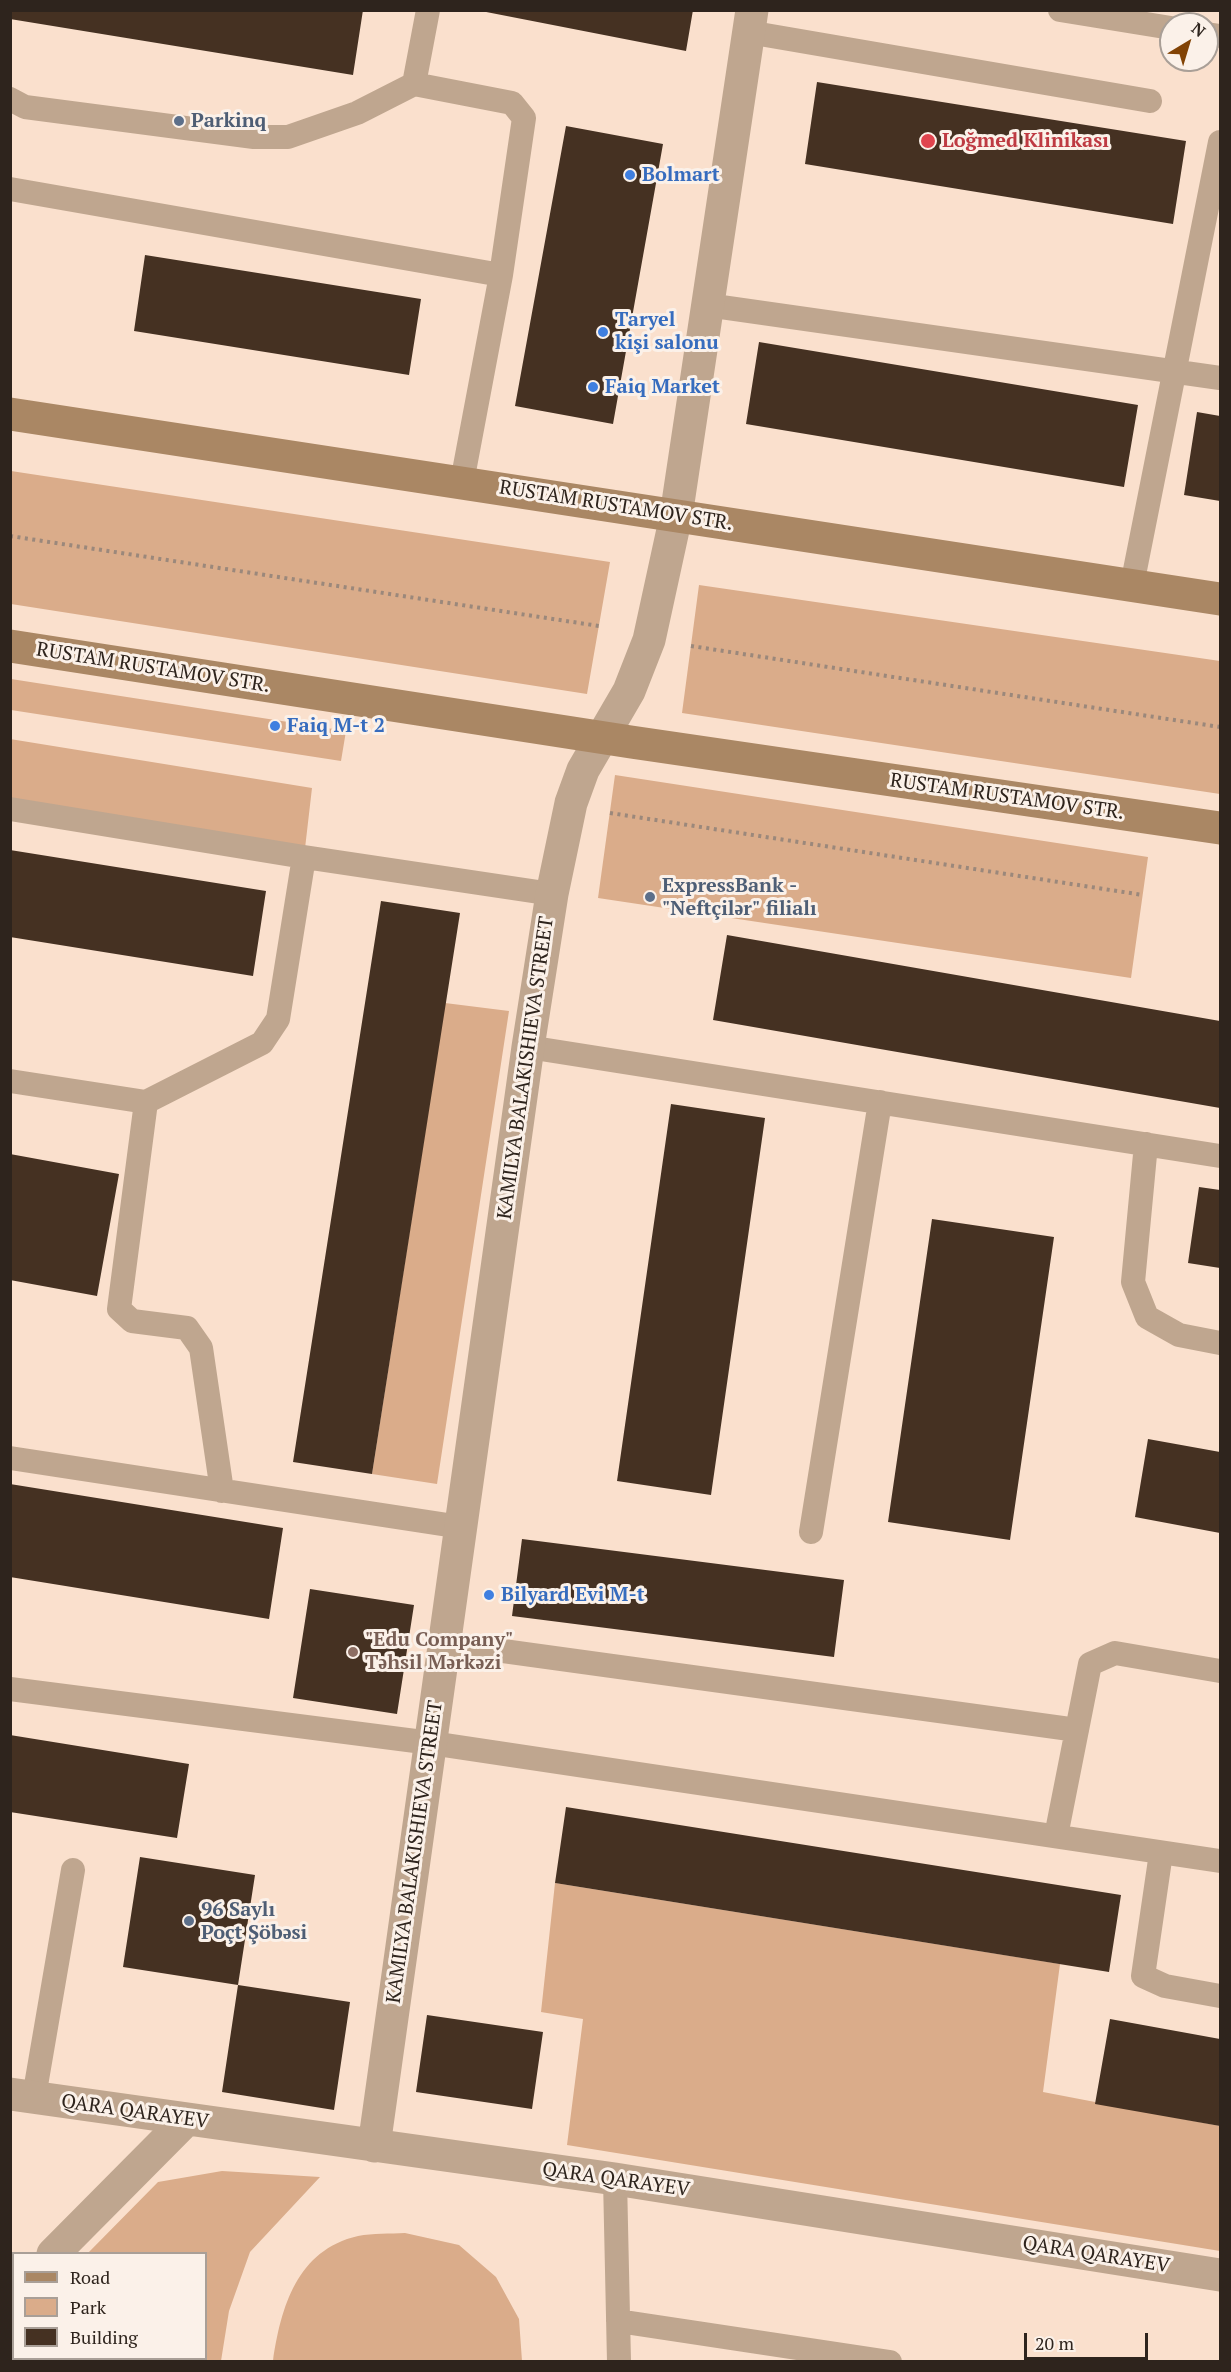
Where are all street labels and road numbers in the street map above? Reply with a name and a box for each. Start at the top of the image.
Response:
street label: RUSTAM RUSTAMOV STR. [498,476,734,536]
street label: RUSTAM RUSTAMOV STR. [35,638,271,698]
street label: RUSTAM RUSTAMOV STR. [888,769,1126,825]
street label: KAMILYA BALAKISHIEVA STREET [493,915,559,1221]
street label: KAMILYA BALAKISHIEVA STREET [382,1699,448,2005]
street label: QARA QARAYEV [60,2090,210,2134]
street label: QARA QARAYEV [541,2158,691,2202]
street label: QARA QARAYEV [1021,2232,1171,2278]

